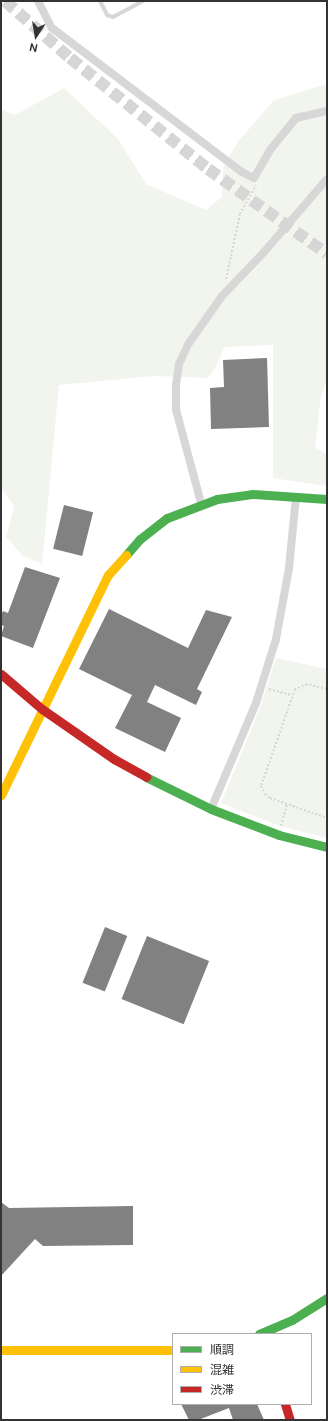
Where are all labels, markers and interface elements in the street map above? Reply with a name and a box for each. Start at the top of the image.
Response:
north arrow [16,16,56,56]
text: N [28,40,39,55]
legend [172,1333,312,1405]
text: 順調 [210,1342,234,1358]
text: 混雑 [210,1362,234,1378]
text: 渋滞 [210,1382,234,1398]

